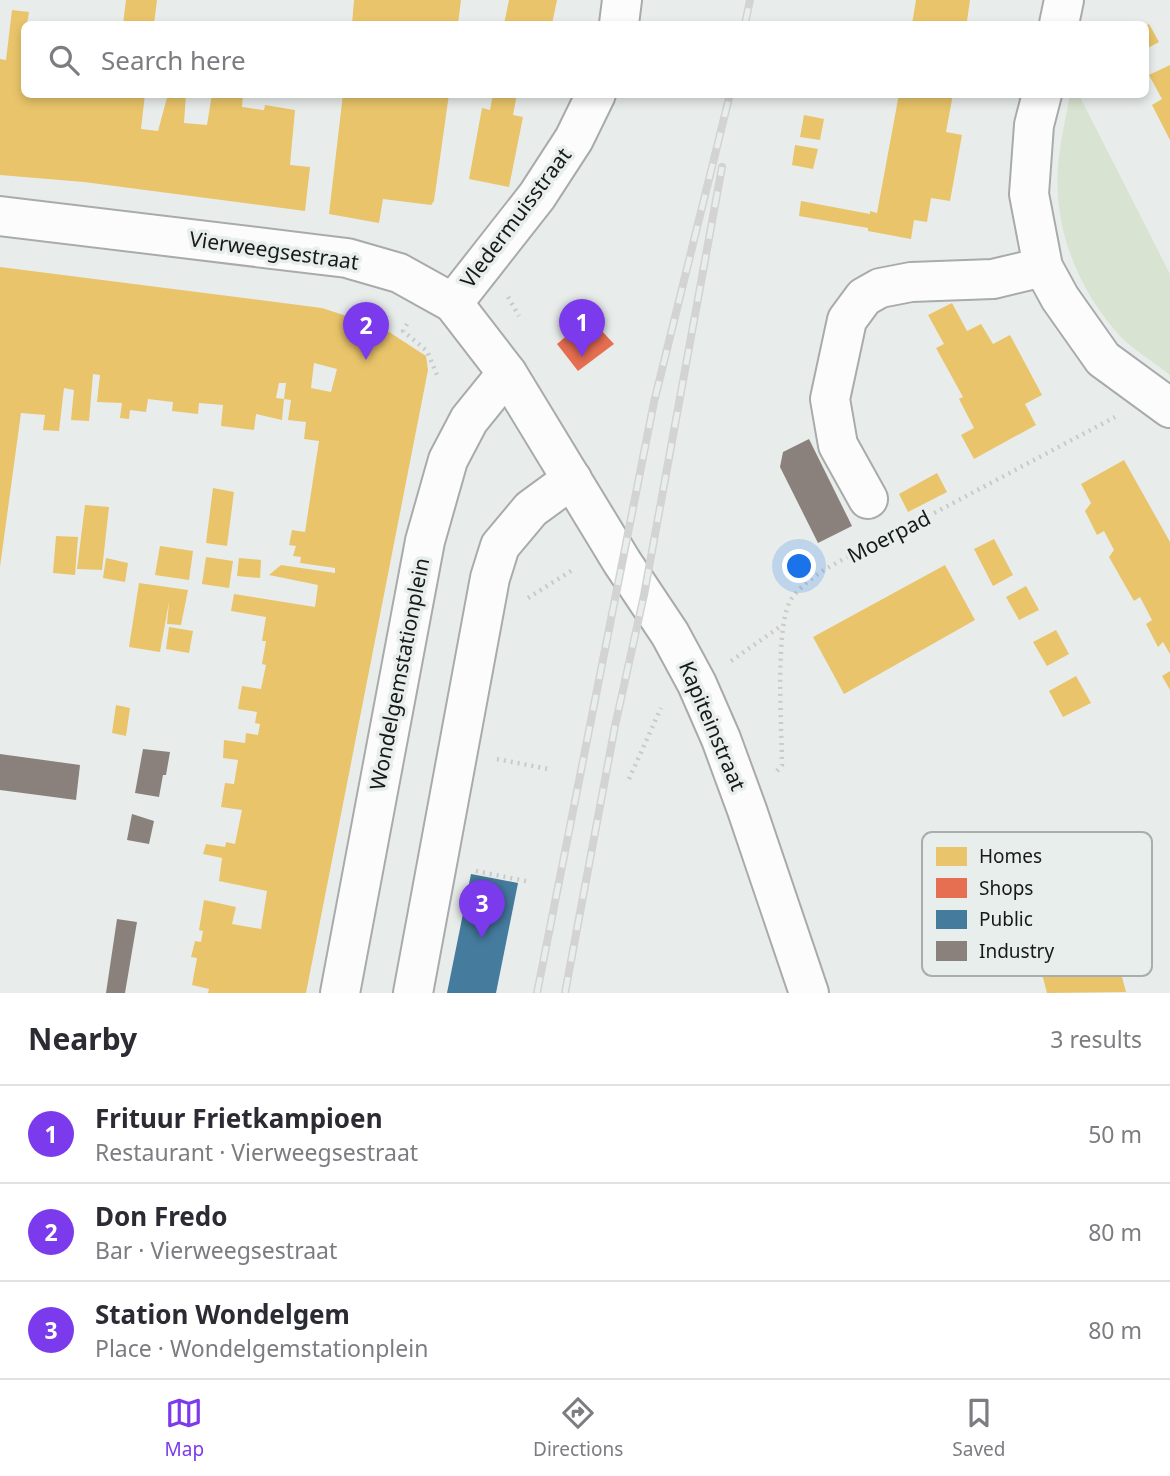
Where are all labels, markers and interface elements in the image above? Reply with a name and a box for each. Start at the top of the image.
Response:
search box [21,21,1149,98]
icon: search [45,41,83,79]
text: Search here [101,42,246,78]
street label: Vledermuisstraat [453,141,577,293]
street label: Vierweegsestraat [188,224,361,276]
pin: 1 [559,299,605,357]
pin: 2 [343,302,389,360]
street label: Moerpad [842,503,935,569]
your location [782,549,816,583]
street label: Wondelgemstationplein [363,555,435,792]
street label: Kapiteinstraat [673,657,753,795]
legend [922,832,1152,976]
text: Homes [979,843,1042,869]
text: Shops [979,875,1033,901]
pin: 3 [459,880,505,938]
text: Public [979,906,1033,932]
text: Industry [979,938,1054,964]
text: Nearby [28,1018,137,1059]
text: 3 results [1050,1023,1142,1055]
text: Frituur Frietkampioen [95,1100,383,1136]
text: 1 [44,1118,58,1150]
text: 50 m [1088,1118,1142,1150]
text: Restaurant · Vierweegsestraat [95,1136,418,1168]
text: Don Fredo [95,1198,228,1234]
text: 2 [44,1216,58,1248]
text: 80 m [1088,1216,1142,1248]
text: Bar · Vierweegsestraat [95,1234,337,1266]
text: Station Wondelgem [95,1296,350,1332]
text: 3 [44,1314,58,1346]
text: 80 m [1088,1314,1142,1346]
text: Place · Wondelgemstationplein [95,1332,428,1364]
tab: Map [165,1394,204,1462]
tab: Directions [533,1394,623,1462]
tab: Saved [952,1394,1005,1462]

